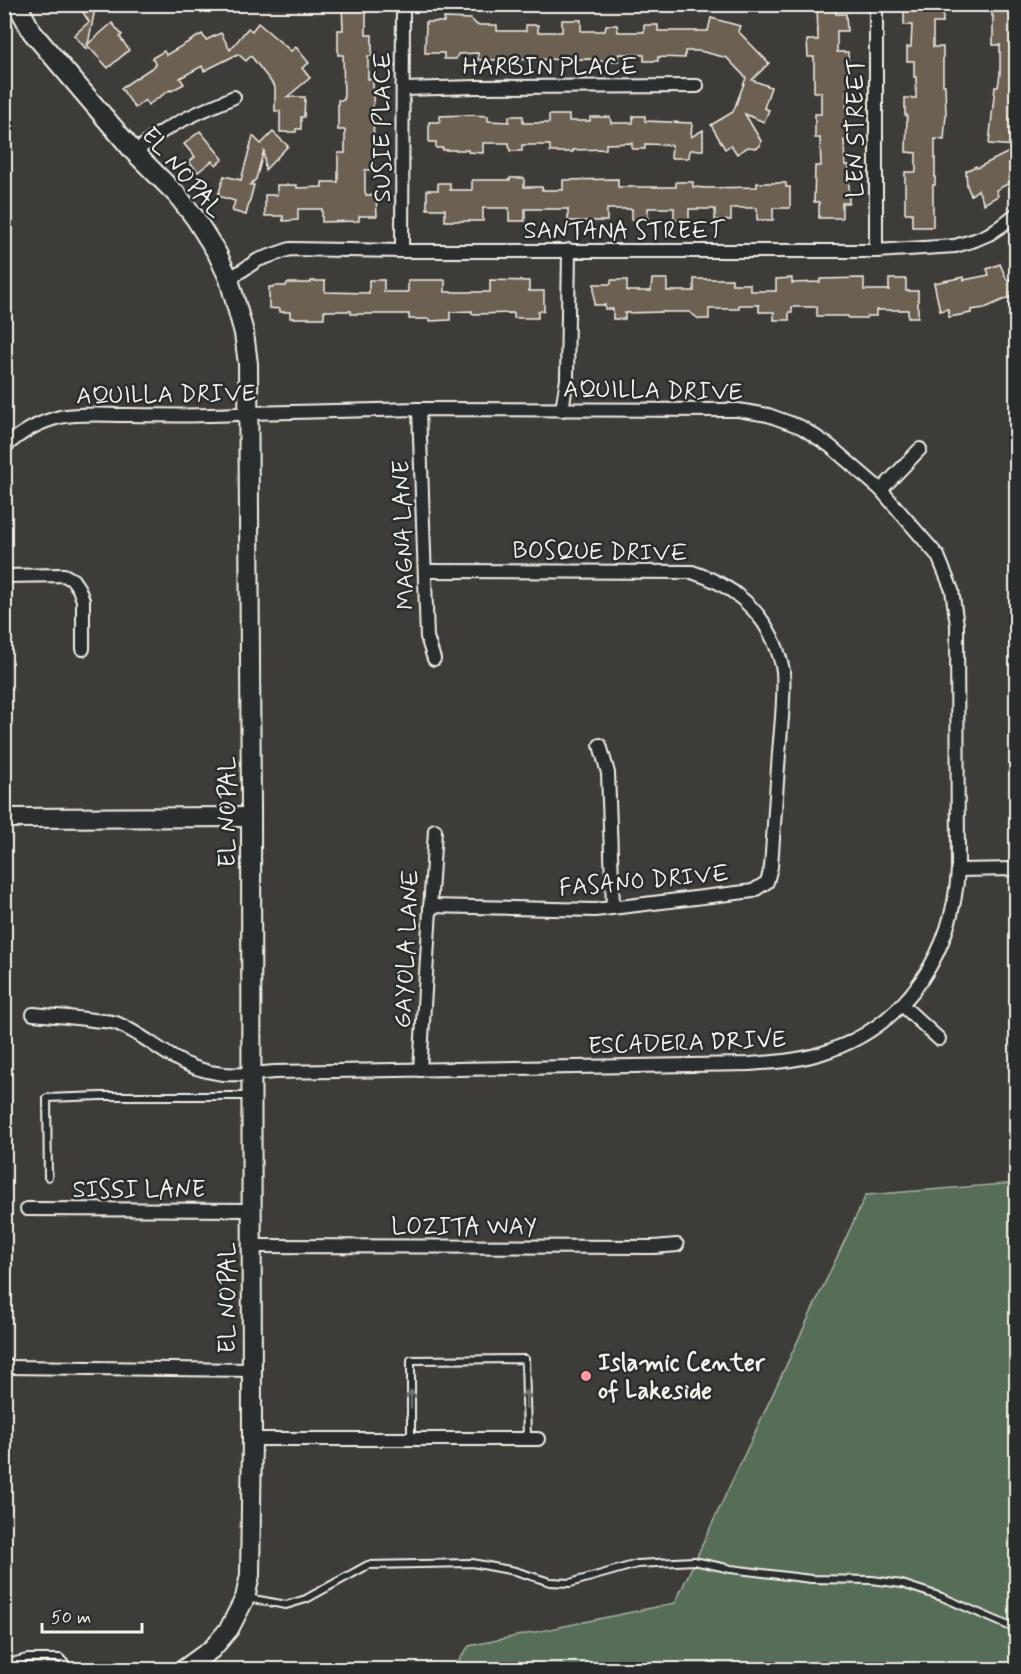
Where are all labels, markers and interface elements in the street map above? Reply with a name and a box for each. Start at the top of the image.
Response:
street label: SUSIE PLACE [368,52,399,202]
street label: HARBIN PLACE [463,52,637,83]
street label: LEN STREET [841,58,872,198]
street label: EL NOPAL [134,121,230,225]
street label: SANTANA STREET [523,216,725,247]
street label: AQUILLA DRIVE [563,374,743,409]
street label: AQUILLA DRIVE [76,378,256,413]
street label: MAGNA LANE [386,459,423,610]
street label: BOSQUE DRIVE [512,535,688,570]
street label: EL NOPAL [213,756,244,868]
street label: FASANO DRIVE [558,859,730,904]
street label: GAYOLA LANE [388,869,427,1029]
street label: ESCADERA DRIVE [588,1025,787,1062]
street label: SISSI LANE [73,1175,205,1206]
street label: LOZITA WAY [391,1212,537,1243]
street label: EL NOPAL [213,1242,244,1354]
place label: Islamic Center of Lakeside [598,1348,766,1407]
marker: Islamic Center of Lakeside [579,1369,593,1383]
one-way arrow [520,1389,532,1409]
one-way arrow [405,1390,417,1410]
scale bar [42,1596,142,1634]
text: 50 m [51,1606,91,1630]

